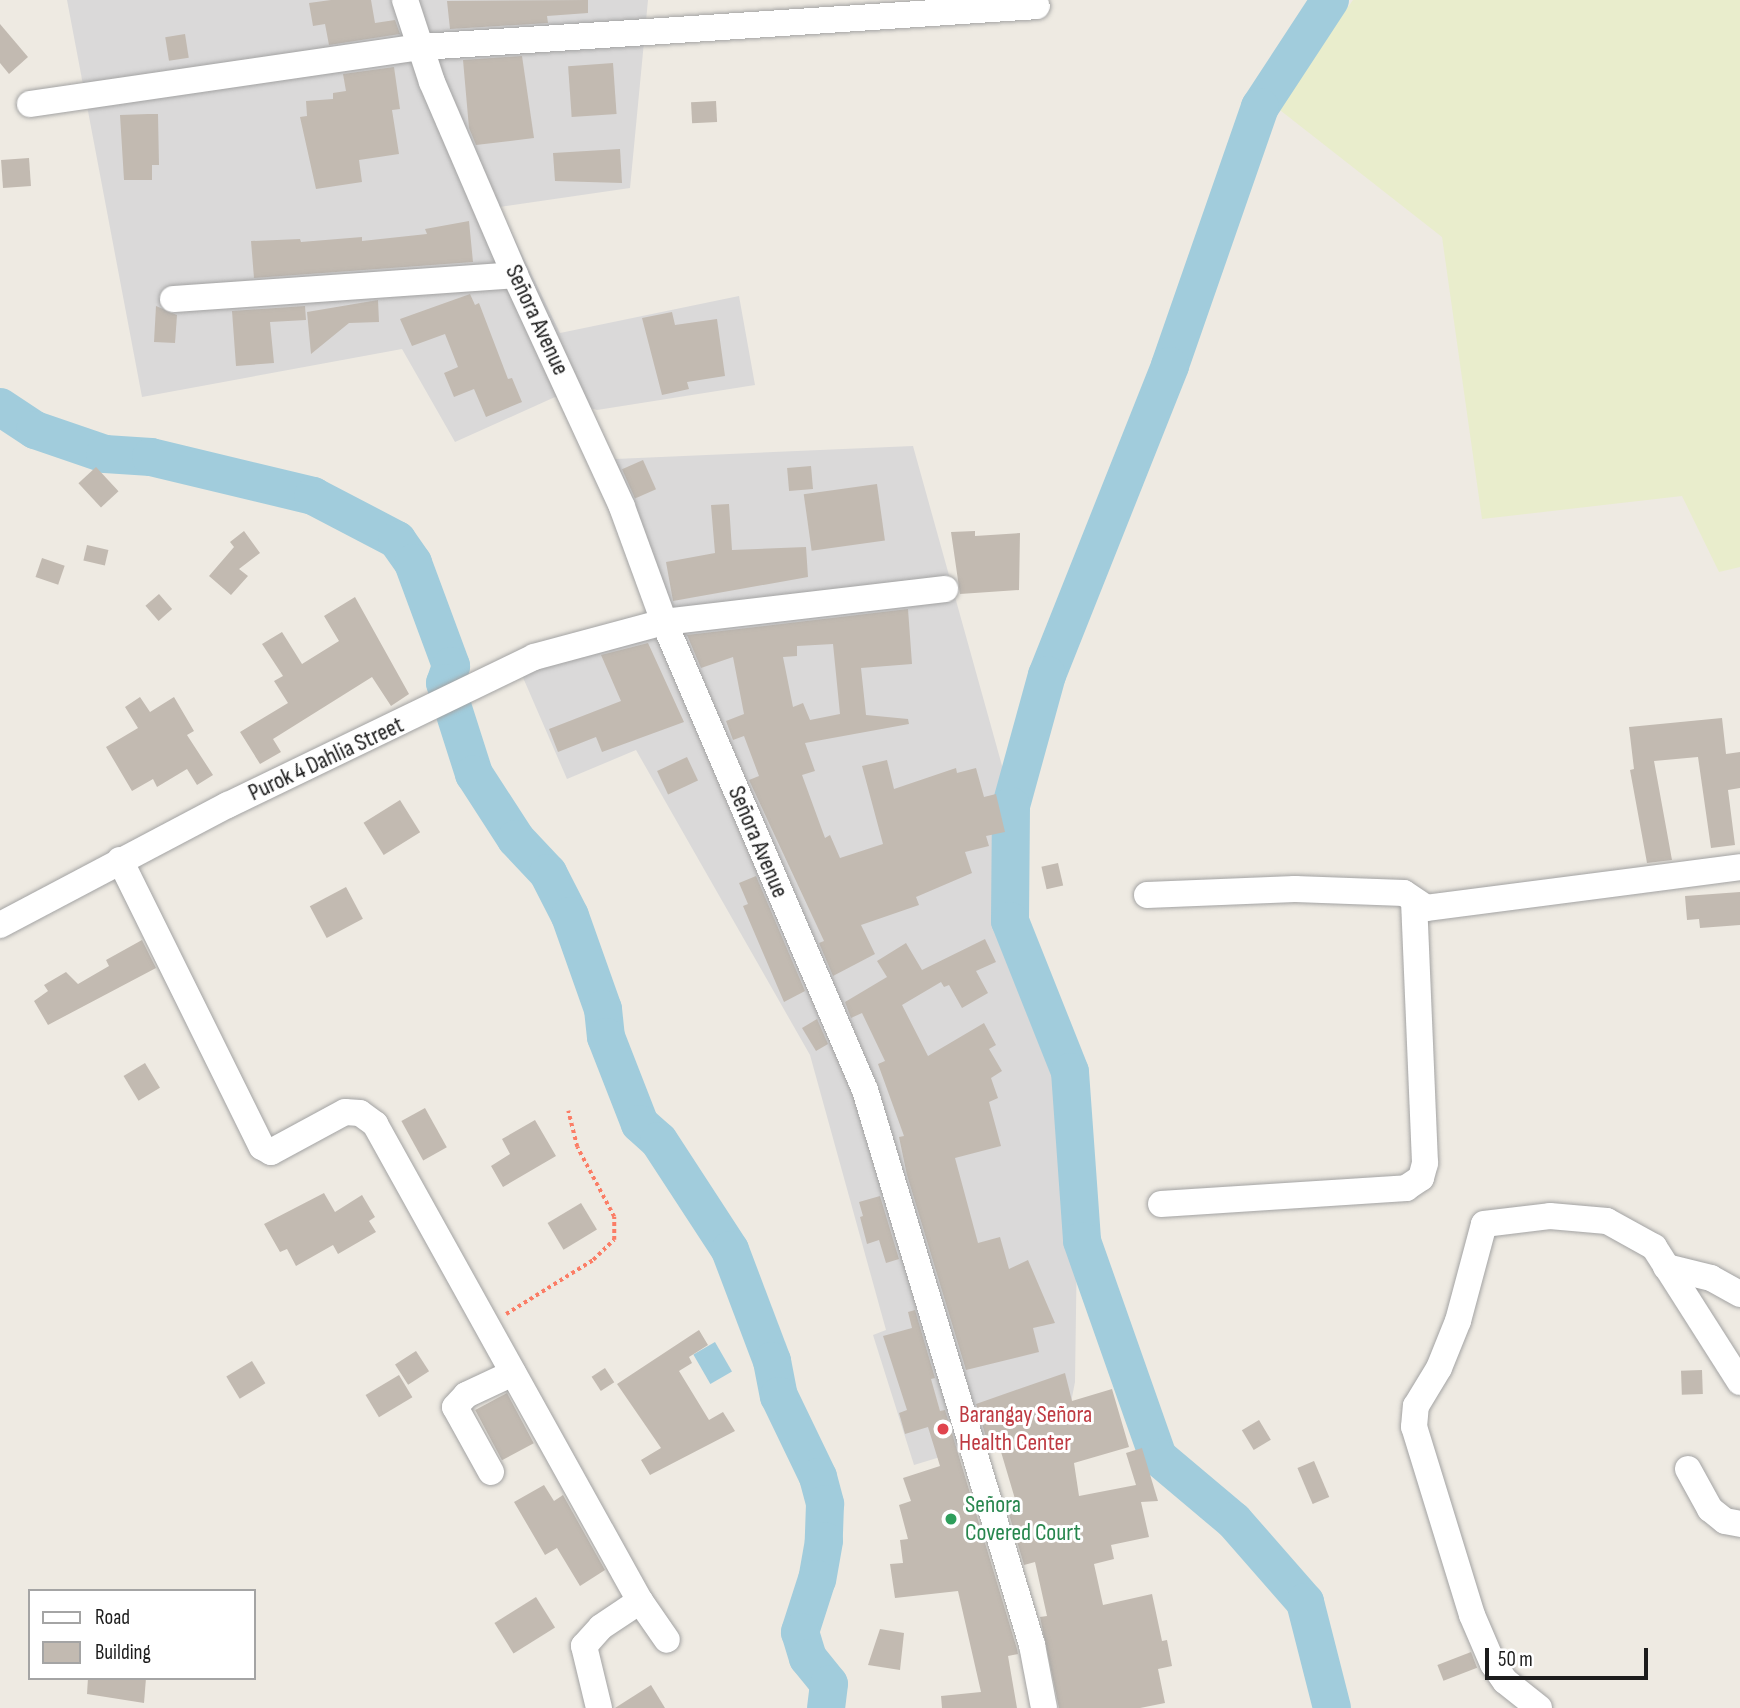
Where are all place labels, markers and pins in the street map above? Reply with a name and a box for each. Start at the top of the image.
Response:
place label: Barangay Señora Health Center [959,1401,1092,1457]
marker: Barangay Señora Health Center [933,1419,953,1439]
place label: Señora Covered Court [965,1491,1081,1547]
marker: Señora Covered Court [943,1511,959,1527]

